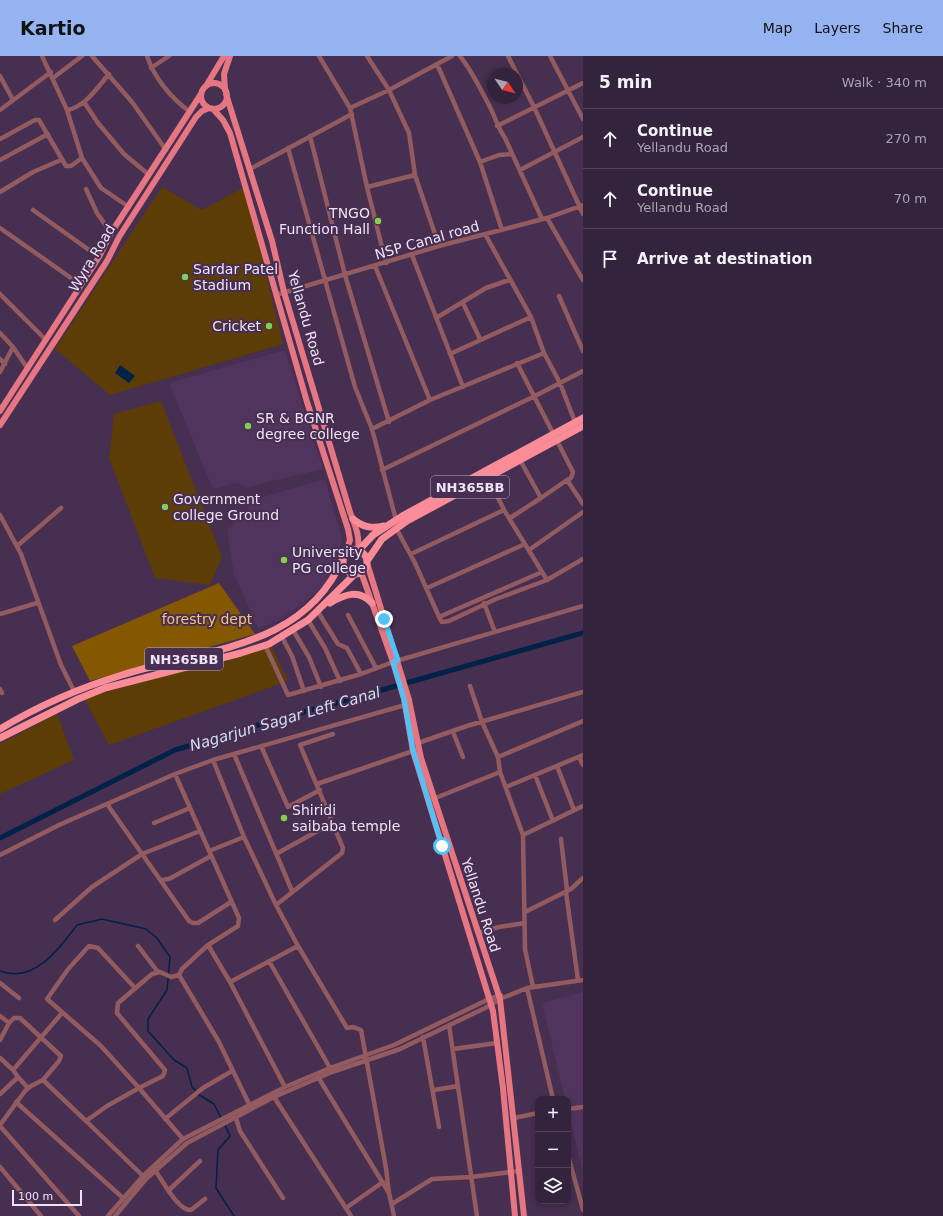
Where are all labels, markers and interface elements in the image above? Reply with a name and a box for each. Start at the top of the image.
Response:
text: Kartio [20,17,86,39]
text: Map [763,20,792,36]
text: Layers [814,20,861,36]
text: Share [883,20,923,36]
north arrow [487,68,523,104]
text: 5 min [599,72,652,92]
text: Walk · 340 m [842,75,927,90]
text: Continue [637,122,713,140]
icon: ahead [599,128,621,150]
text: 270 m [885,131,927,146]
text: Yellandu Road [637,140,728,155]
text: Continue [637,182,713,200]
icon: ahead [599,188,621,210]
text: 70 m [894,191,927,206]
text: Yellandu Road [637,200,728,215]
place label: TNGO Function Hall [279,205,370,237]
marker: TNGO Function Hall [373,216,383,226]
street label: NSP Canal road [373,217,481,263]
street label: Wyra Road [66,221,118,295]
icon: arrive [599,248,621,270]
text: Arrive at destination [637,250,812,268]
place label: Sardar Patel Stadium [193,261,278,293]
street label: Yellandu Road [285,268,327,367]
marker: Sardar Patel Stadium [180,272,190,282]
place label: Cricket [212,318,261,334]
marker: Cricket [264,321,274,331]
place label: SR & BGNR degree college [256,410,360,442]
marker: SR & BGNR degree college [243,421,253,431]
road number: NH365BB [431,476,509,498]
place label: Government college Ground [173,491,279,523]
marker: Government college Ground [160,502,170,512]
place label: University PG college [292,544,366,576]
marker: University PG college [279,555,289,565]
route end [375,610,393,628]
park label: forestry dept [162,611,253,627]
road number: NH365BB [145,648,223,670]
water label: Nagarjun Sagar Left Canal [188,683,383,755]
place label: Shiridi saibaba temple [292,802,400,834]
marker: Shiridi saibaba temple [279,813,289,823]
route start [433,837,451,855]
street label: Yellandu Road [458,855,504,954]
map controls [535,1096,571,1204]
button: + [535,1096,571,1132]
button: − [535,1132,571,1168]
button: layers [535,1168,571,1204]
scale bar [12,1188,82,1207]
text: 100 m [18,1190,53,1203]

